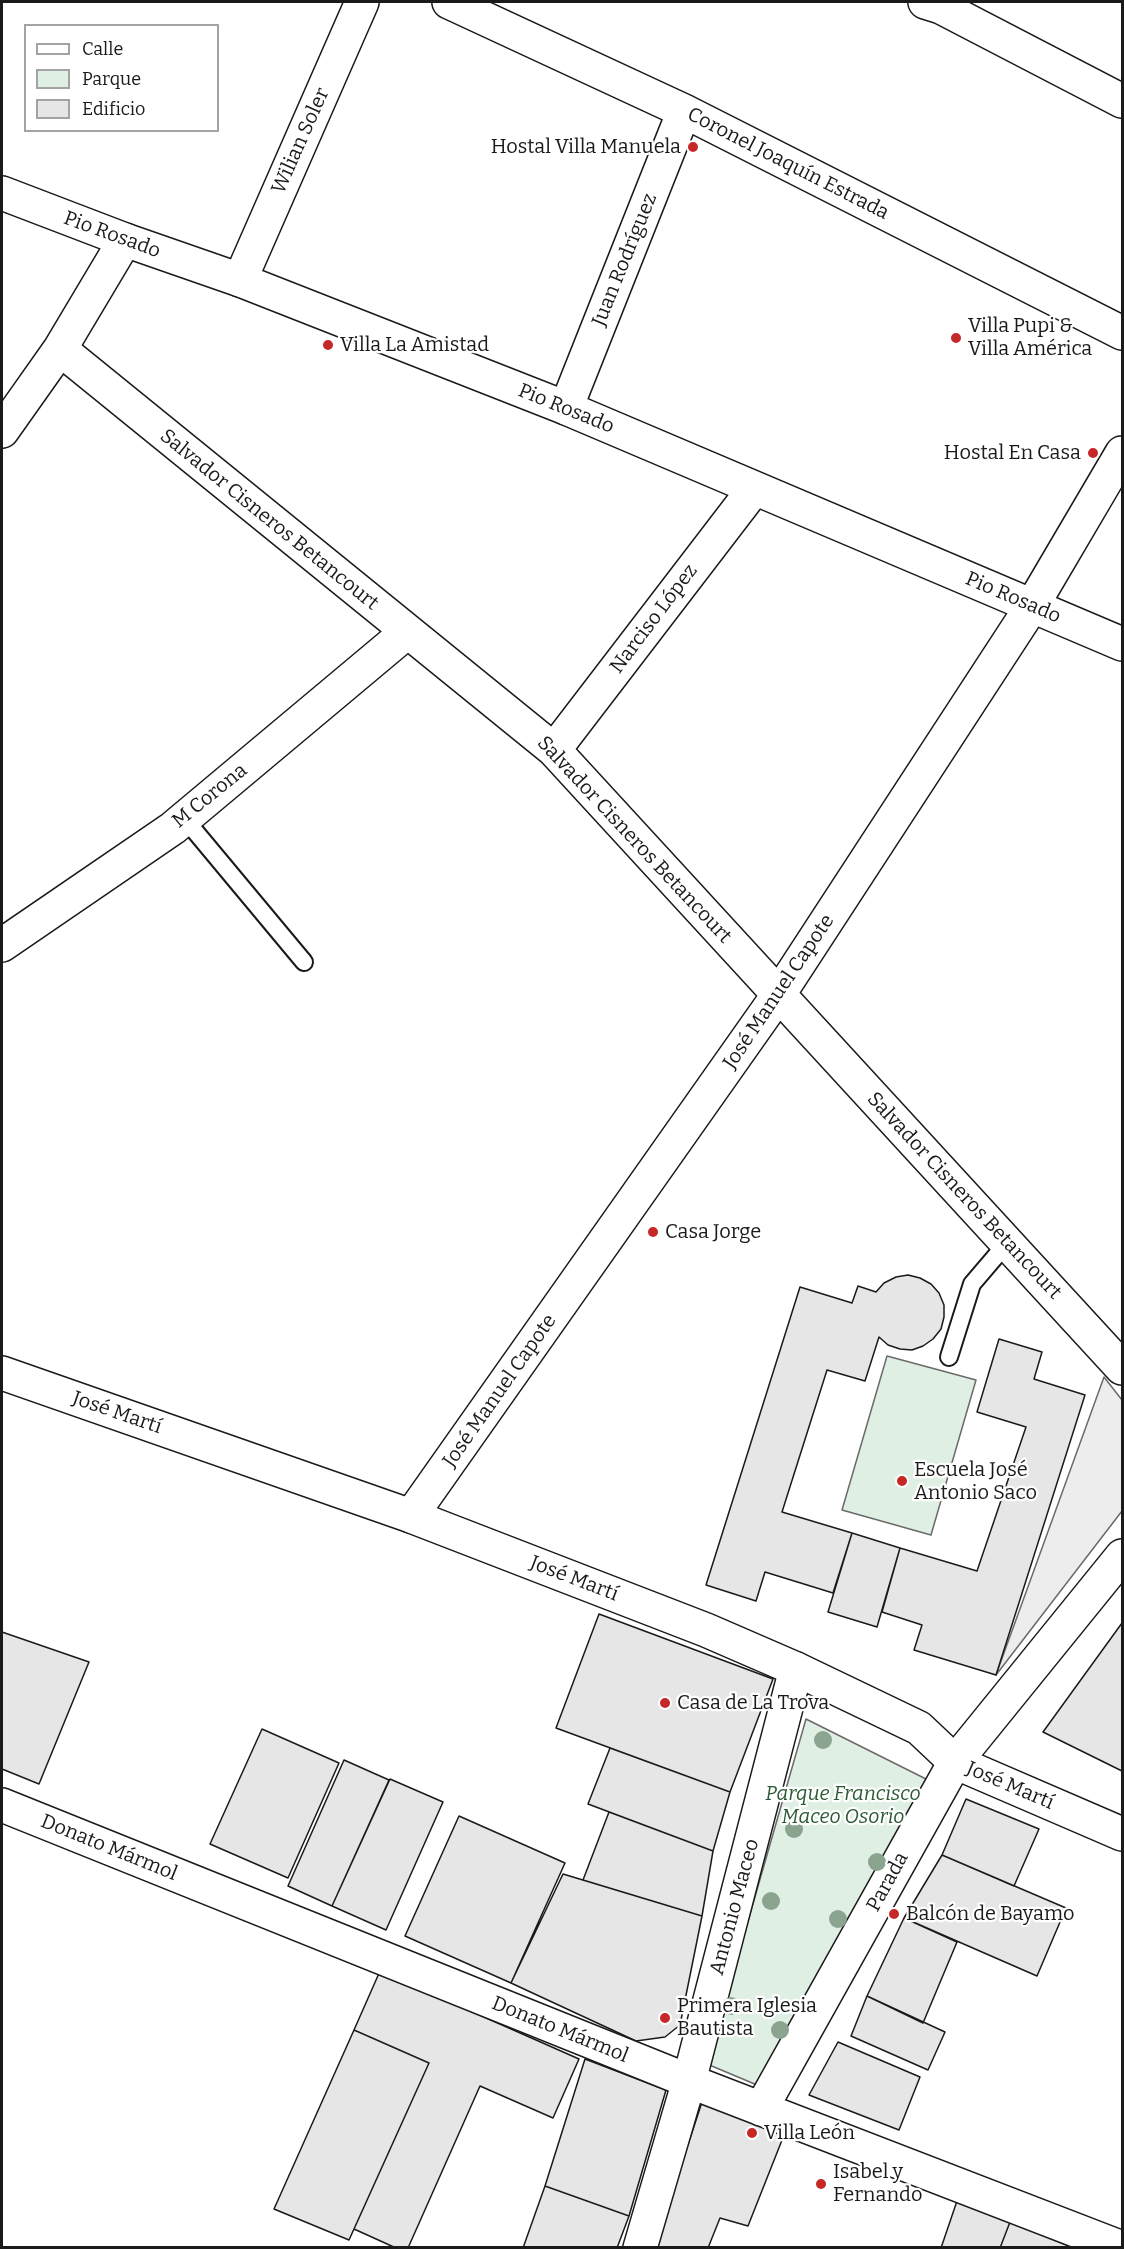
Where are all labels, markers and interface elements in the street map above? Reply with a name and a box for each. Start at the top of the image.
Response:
legend [24,24,219,132]
text: Calle [82,38,123,60]
text: Parque [82,68,141,90]
street label: Wilian Soler [267,84,335,198]
text: Edificio [82,98,145,120]
street label: Coronel Joaquín Estrada [683,103,893,225]
place label: Hostal Villa Manuela [491,135,681,159]
marker: Hostal Villa Manuela [686,140,700,154]
street label: Juan Rodríguez [587,190,663,330]
street label: Pio Rosado [60,206,164,264]
place label: Villa Pupi & Villa América [968,314,1092,361]
marker: Villa Pupi & Villa América [949,331,963,345]
place label: Villa La Amistad [340,333,489,357]
marker: Villa La Amistad [321,338,335,352]
street label: Pio Rosado [515,379,617,439]
street label: Salvador Cisneros Betancourt [155,424,383,616]
place label: Hostal En Casa [944,441,1081,465]
marker: Hostal En Casa [1086,446,1100,460]
street label: Narciso López [605,560,703,678]
street label: Pio Rosado [962,567,1064,629]
street label: Salvador Cisneros Betancourt [532,732,736,948]
street label: M Corona [168,759,252,833]
street label: José Manuel Capote [718,910,840,1074]
street label: Salvador Cisneros Betancourt [862,1088,1066,1304]
place label: Casa Jorge [665,1220,761,1244]
marker: Casa Jorge [646,1225,660,1239]
street label: José Manuel Capote [438,1310,562,1472]
street label: José Martí [69,1387,165,1439]
place label: Escuela José Antonio Saco [914,1458,1037,1505]
marker: Escuela José Antonio Saco [895,1474,909,1488]
street label: José Martí [526,1551,622,1607]
place label: Casa de La Trova [677,1691,829,1715]
marker: Casa de La Trova [658,1696,672,1710]
street label: José Martí [963,1757,1057,1815]
park label: Parque Francisco Maceo Osorio [765,1782,921,1829]
street label: Donato Mármol [37,1810,181,1886]
street label: Antonio Maceo [705,1836,765,1978]
street label: Parada [862,1848,914,1916]
place label: Balcón de Bayamo [906,1902,1074,1926]
marker: Balcón de Bayamo [887,1907,901,1921]
street label: Donato Mármol [488,1992,632,2068]
place label: Primera Iglesia Bautista [677,1994,817,2041]
marker: Primera Iglesia Bautista [658,2011,672,2025]
place label: Villa León [764,2121,855,2145]
marker: Villa León [745,2126,759,2140]
place label: Isabel y Fernando [833,2160,922,2207]
marker: Isabel y Fernando [814,2177,828,2191]

